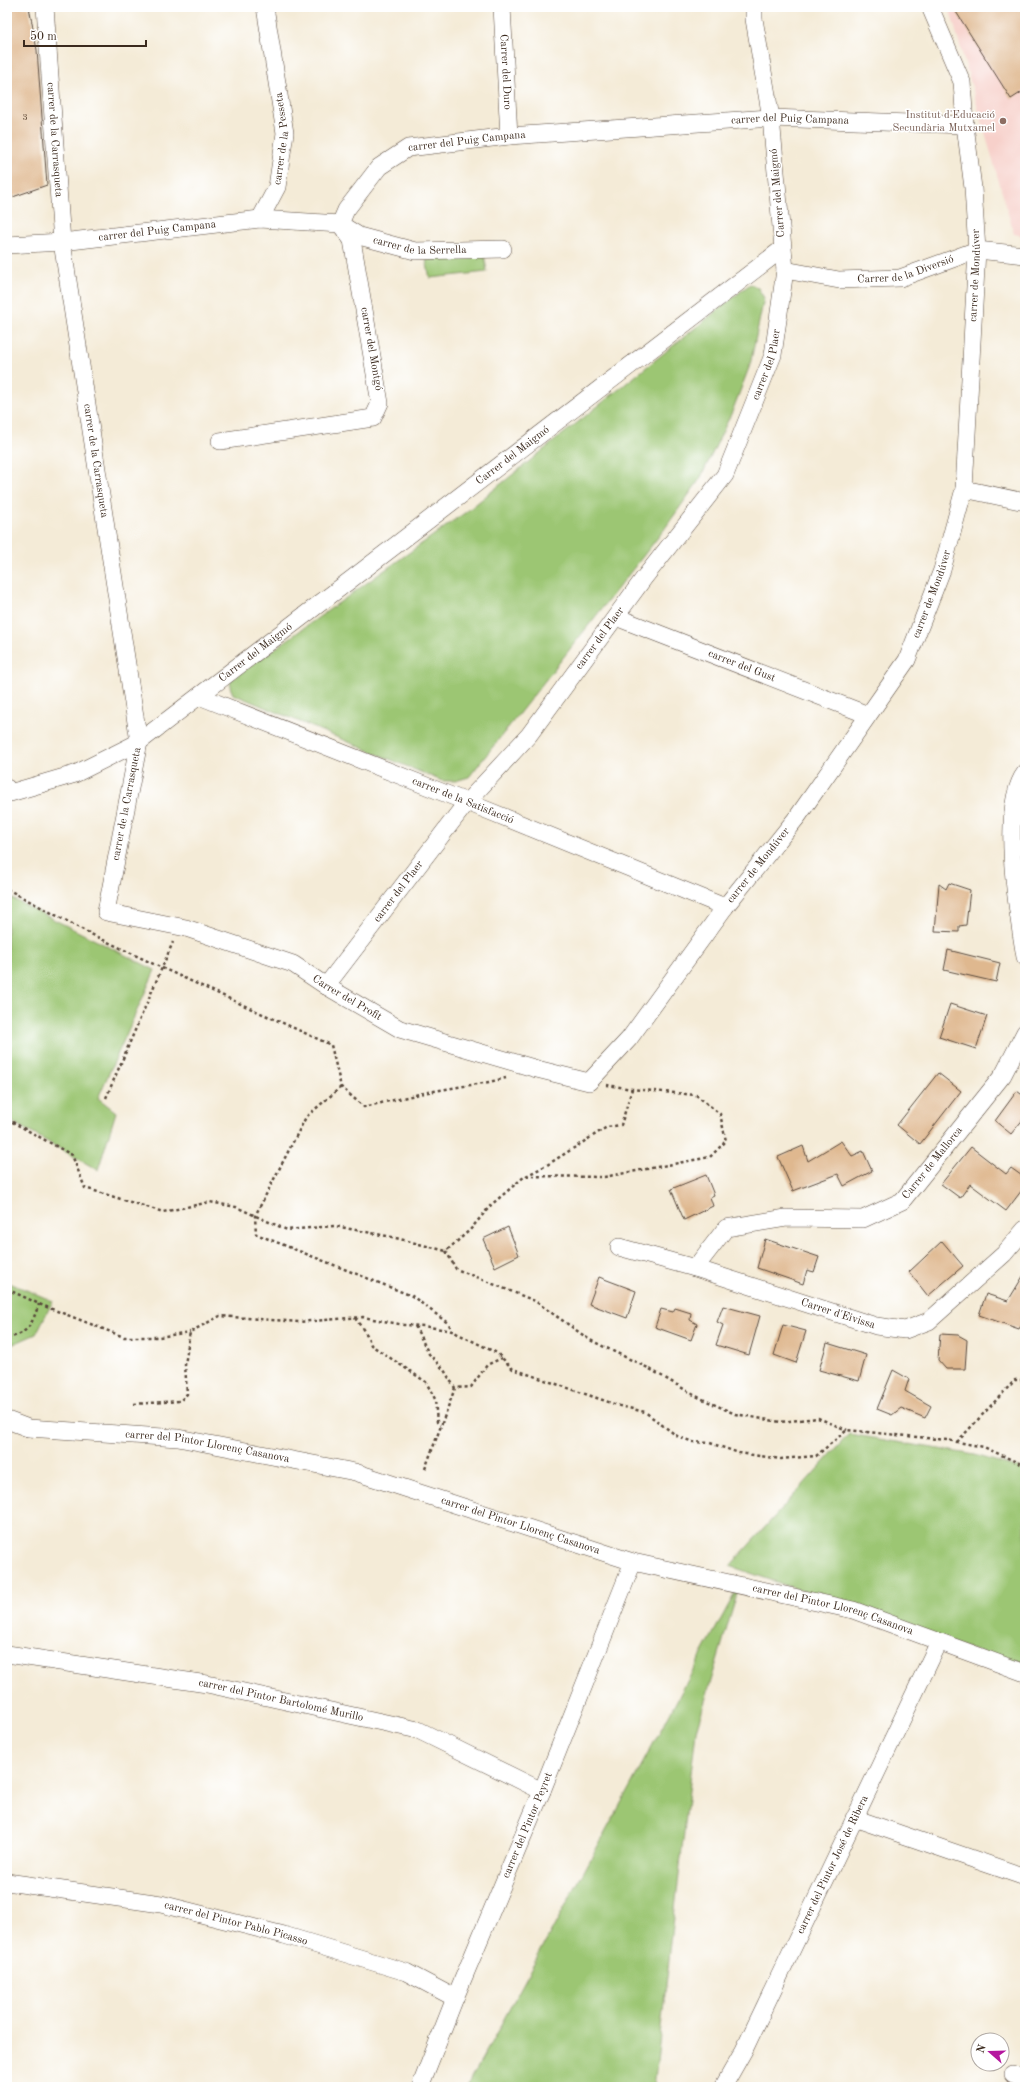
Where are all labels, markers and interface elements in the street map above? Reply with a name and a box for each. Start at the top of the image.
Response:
scale bar [24,22,146,48]
text: 50 m [30,30,57,43]
street label: Carrer del Duro [498,34,513,110]
street label: carrer de la Carrasqueta [45,82,64,198]
street label: carrer de la Pesseta [272,91,291,186]
place label: Institut d'Educació Secundària Mutxamel [892,110,995,134]
street label: carrer del Puig Campana [731,112,850,126]
house number: 3 [22,113,28,122]
marker: Institut d'Educació Secundària Mutxamel [998,116,1008,126]
street label: carrer del Puig Campana [408,129,527,153]
street label: Carrer del Maigmó [769,148,787,238]
street label: carrer del Puig Campana [98,219,217,243]
street label: carrer de Mondúver [968,228,983,322]
street label: carrer de la Serrella [372,235,467,257]
street label: Carrer de la Diversió [857,253,955,285]
street label: carrer del Montgó [358,306,384,392]
street label: carrer del Plaer [750,328,782,402]
street label: carrer de la Carrasqueta [81,403,110,519]
street label: Carrer del Maigmó [474,424,551,487]
street label: carrer de Mondúver [911,549,953,640]
street label: carrer del Plaer [573,605,627,671]
street label: Carrer del Maigmó [217,621,294,684]
street label: carrer del Gust [707,648,777,684]
street label: carrer de la Carrasqueta [111,746,143,862]
street label: carrer de la Satisfacció [411,775,515,826]
street label: carrer de Mondúver [725,825,792,905]
street label: carrer del Plaer [371,858,426,924]
street label: Carrer del Profit [310,973,384,1023]
street label: Carrer de Mallorca [900,1124,965,1201]
street label: Carrer d'Eivissa [799,1297,877,1331]
street label: carrer del Pintor Llorenç Casanova [125,1429,291,1465]
street label: carrer del Pintor Llorenç Casanova [440,1495,602,1557]
street label: carrer del Pintor Llorenç Casanova [752,1583,915,1637]
street label: carrer del Pintor Bartolomé Murillo [198,1677,364,1723]
street label: carrer del Pintor Peyret [501,1771,554,1880]
street label: carrer del Pintor José de Ribera [795,1793,871,1936]
street label: carrer del Pintor Pablo Picasso [163,1900,309,1947]
north arrow [970,2032,1010,2072]
text: N [975,2043,989,2055]

